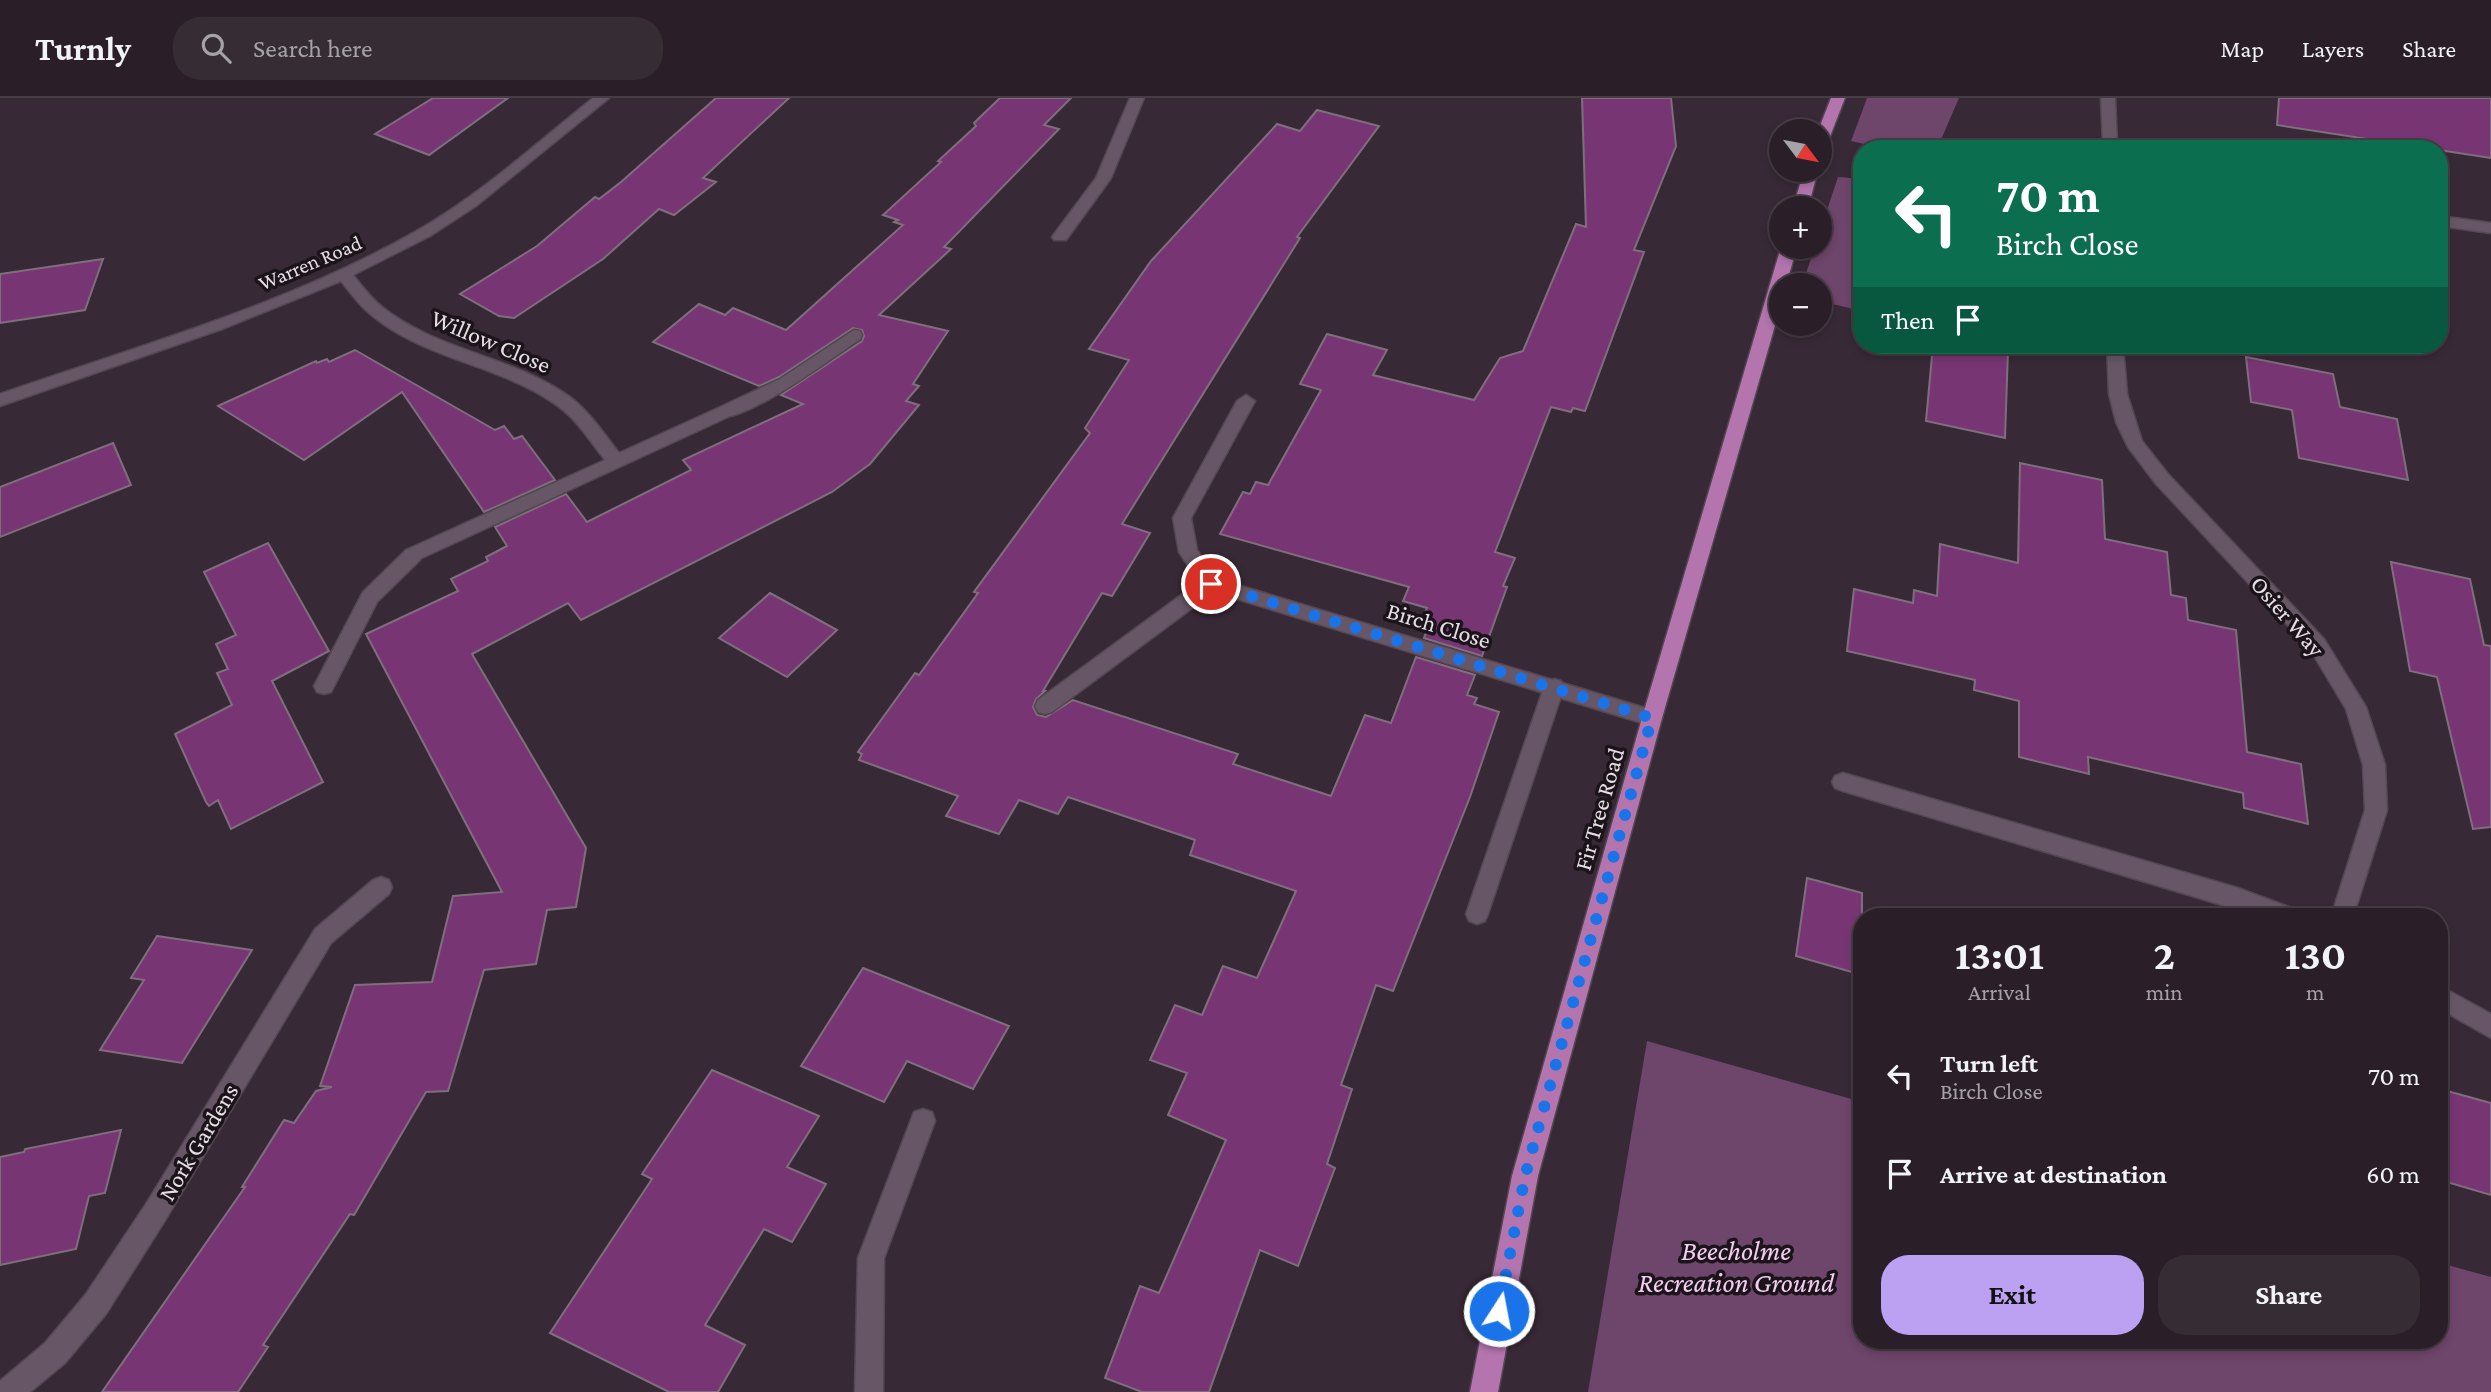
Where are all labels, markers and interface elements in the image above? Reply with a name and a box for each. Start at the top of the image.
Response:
search box [173,17,663,80]
icon: search [197,29,235,67]
text: Turnly [35,30,131,67]
text: Search here [253,34,372,63]
text: Map [2220,35,2264,62]
text: Layers [2302,35,2364,62]
text: Share [2402,35,2456,62]
north arrow [1769,119,1832,182]
map controls [1769,119,1832,336]
icon: left [1881,168,1972,259]
text: 70 m [1996,168,2100,223]
button: + [1769,196,1832,259]
text: Birch Close [1996,226,2139,262]
street label: Warren Road [255,231,365,295]
button: − [1769,273,1832,336]
icon: arrive [1949,301,1987,339]
street label: Willow Close [427,304,555,378]
text: Then [1881,306,1935,335]
pin [1181,554,1241,614]
icon: arrive [1192,565,1230,603]
street label: Osier Way [2246,570,2331,663]
street label: Birch Close [1384,596,1494,654]
street label: Fir Tree Road [1569,744,1629,873]
text: 13:01 [1955,931,2044,978]
text: 2 [2153,931,2175,978]
text: 130 [2284,931,2346,978]
text: Arrival [1968,979,2031,1005]
text: min [2146,979,2183,1005]
text: m [2306,979,2325,1005]
text: Turn left [1940,1049,2038,1078]
icon: left [1881,1057,1919,1095]
text: 70 m [2368,1062,2420,1091]
text: Birch Close [1940,1078,2043,1104]
street label: Nork Gardens [153,1079,243,1205]
icon: arrive [1881,1155,1919,1193]
text: Arrive at destination [1940,1160,2167,1189]
text: 60 m [2366,1160,2420,1189]
park label: Beecholme Recreation Ground [1638,1235,1835,1298]
button: Exit [1881,1255,2144,1335]
button: Share [2158,1255,2420,1335]
position arrow [1462,1274,1536,1348]

